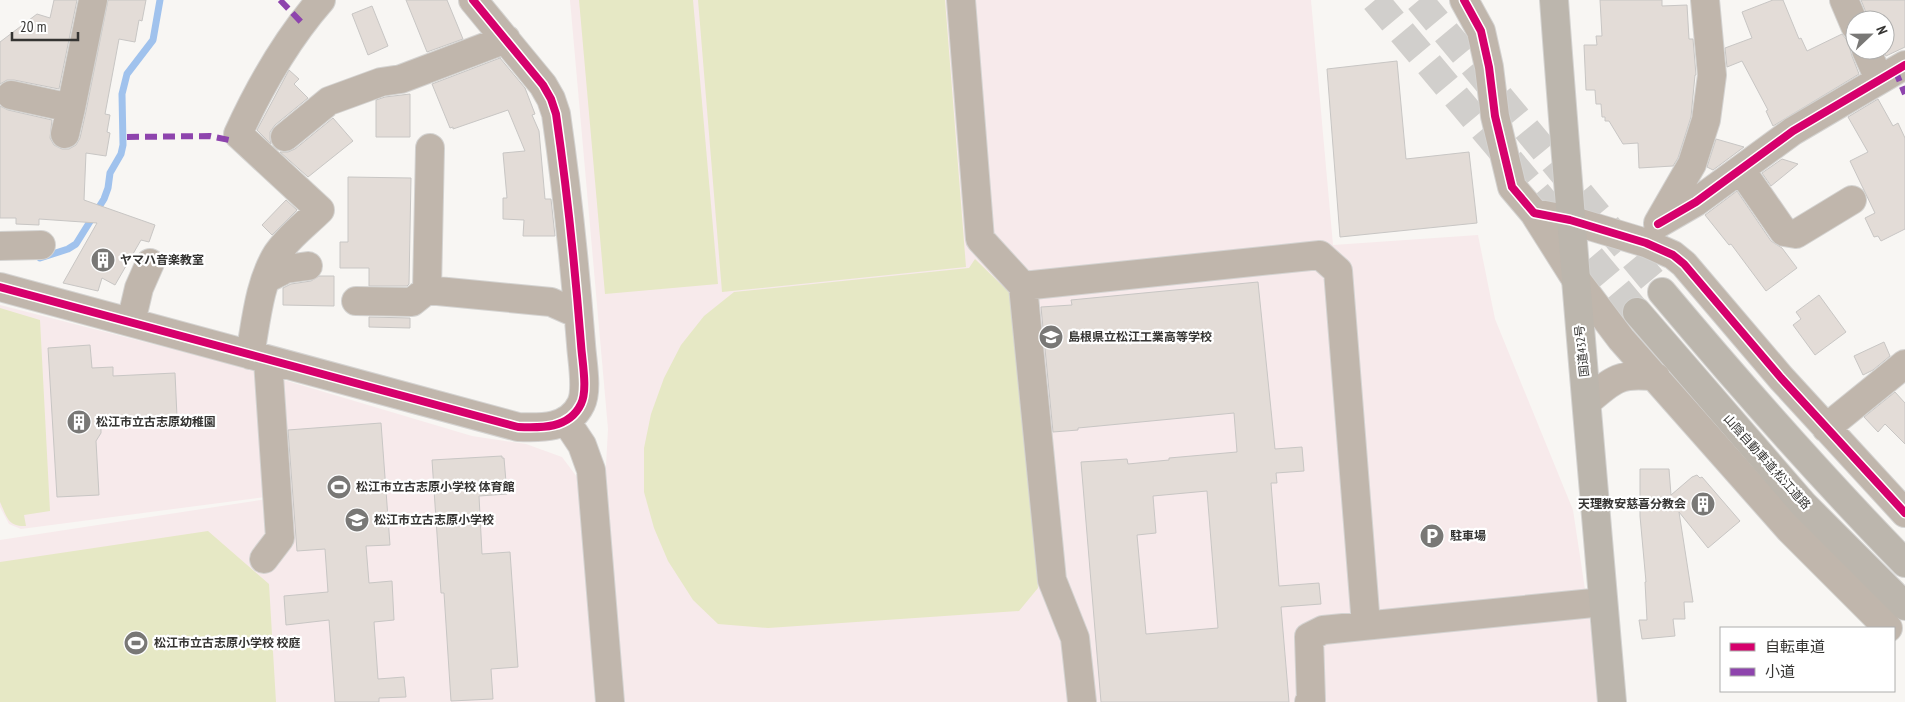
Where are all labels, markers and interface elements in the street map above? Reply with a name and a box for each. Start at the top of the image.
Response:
scale bar [12,10,79,42]
north arrow [1845,10,1895,60]
text: 20 m [20,17,46,36]
text: N [1872,23,1892,37]
building icon: ヤマハ音楽教室 [90,247,116,273]
place label: ヤマハ音楽教室 [120,252,204,267]
school or university icon: 島根県立松江工業高等学校 [1038,324,1064,350]
street label: 国道432号 [1571,324,1592,378]
place label: 島根県立松江工業高等学校 [1068,329,1212,344]
building icon: 松江市立古志原幼稚園 [66,409,92,435]
street label: 山陰自動車道;松江道路 [1721,411,1814,512]
place label: 松江市立古志原幼稚園 [96,414,216,429]
sports icon: 松江市立古志原小学校 体育館 [326,474,352,500]
place label: 松江市立古志原小学校 体育館 [356,479,514,494]
building icon: 天理教安慈喜分教会 [1690,491,1716,517]
place label: 天理教安慈喜分教会 [1578,496,1686,511]
school or university icon: 松江市立古志原小学校 [344,507,370,533]
place label: 松江市立古志原小学校 [374,512,494,527]
parking icon: 駐車場 [1419,523,1445,549]
place label: 駐車場 [1450,528,1486,543]
legend [1720,627,1895,692]
sports icon: 松江市立古志原小学校 校庭 [123,630,149,656]
place label: 松江市立古志原小学校 校庭 [154,635,300,650]
text: 自転車道 [1765,637,1825,656]
text: 小道 [1765,662,1795,681]

